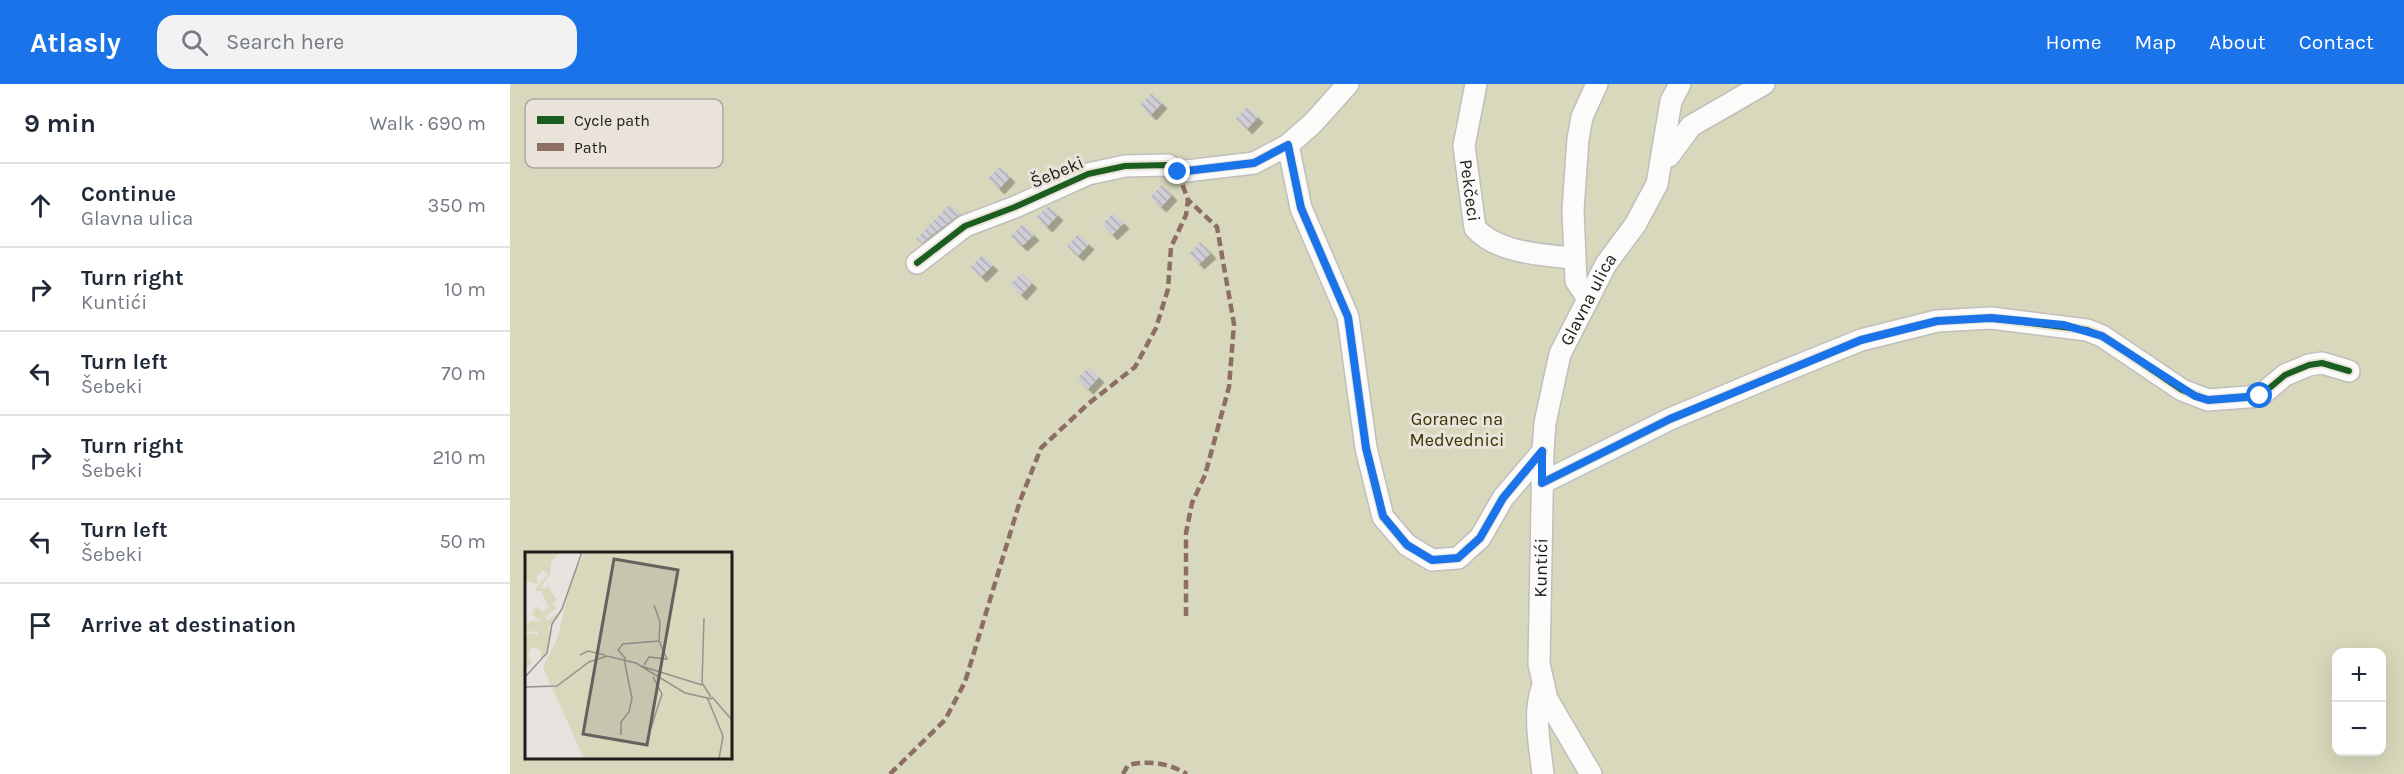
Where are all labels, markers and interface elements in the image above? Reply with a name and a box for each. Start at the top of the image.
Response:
search box [157,15,577,69]
text: Atlasly [30,26,121,59]
icon: search [178,26,211,59]
text: Search here [226,29,344,55]
text: Home [2046,30,2102,54]
text: Map [2135,30,2176,54]
text: About [2209,30,2266,54]
text: Contact [2299,30,2374,54]
legend [525,99,723,168]
text: 9 min [24,108,96,139]
text: Cycle path [574,111,650,130]
text: Walk · 690 m [369,112,486,135]
text: Path [574,138,607,157]
street label: Šebeki [1027,151,1087,193]
route end [1164,158,1190,184]
street label: Pekčeci [1455,158,1485,223]
text: Continue [81,181,176,207]
icon: ahead [24,189,57,222]
text: 350 m [428,194,486,217]
text: Glavna ulica [81,207,193,230]
street label: Glavna ulica [1555,249,1621,349]
text: Turn right [81,265,184,291]
icon: right [24,273,57,306]
text: 10 m [444,278,486,301]
text: Kuntići [81,291,147,314]
text: Turn left [81,349,168,375]
icon: left [24,357,57,390]
text: 70 m [441,362,486,385]
text: Šebeki [81,375,143,398]
route start [2246,382,2272,408]
park label: Goranec na Medvednici [1410,408,1505,451]
text: Turn right [81,433,184,459]
icon: right [24,441,57,474]
text: 210 m [432,446,486,469]
text: Šebeki [81,459,143,482]
text: Turn left [81,517,168,543]
icon: left [24,525,57,558]
text: 50 m [439,530,486,553]
street label: Kuntići [1529,538,1552,598]
text: Šebeki [81,543,143,566]
inset map [525,552,732,759]
icon: arrive [24,609,57,642]
text: Arrive at destination [81,612,296,638]
map controls [2332,648,2386,756]
button: + [2332,648,2386,702]
button: − [2332,702,2386,756]

